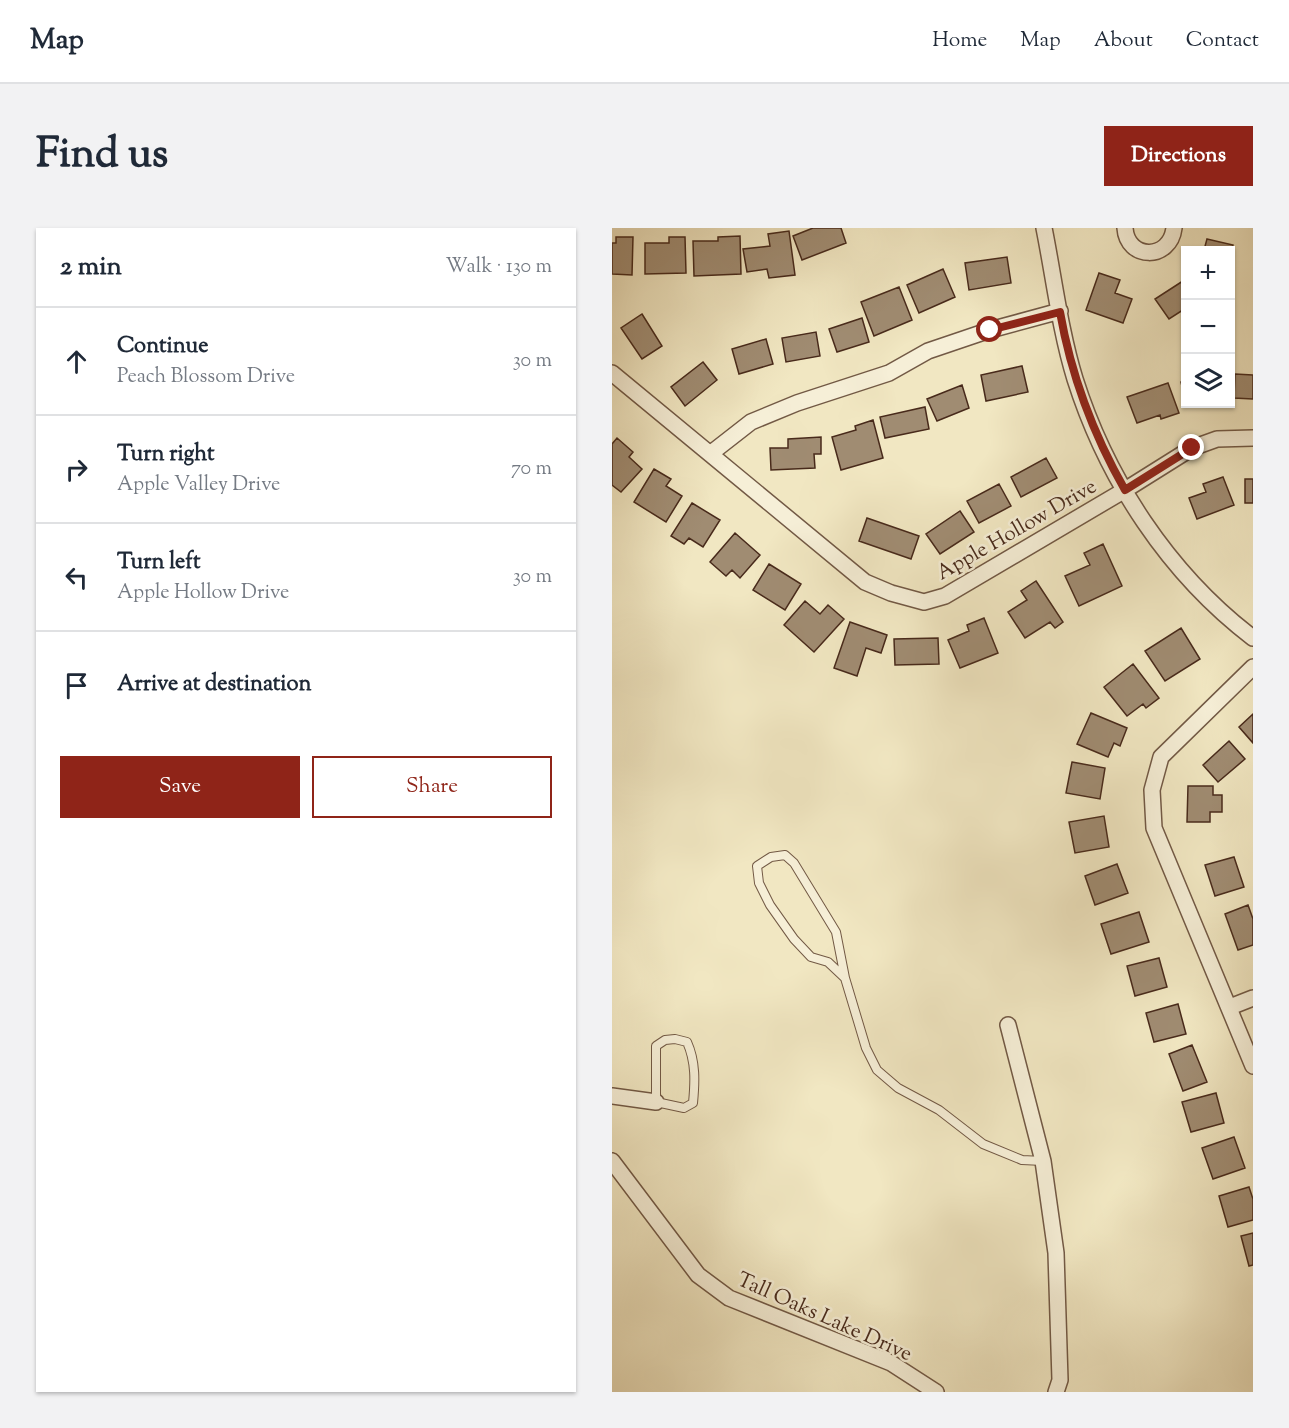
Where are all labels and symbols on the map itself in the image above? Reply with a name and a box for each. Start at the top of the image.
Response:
route start [976,316,1002,342]
route end [1178,434,1204,460]
street label: Apple Hollow Drive [931,473,1103,589]
street label: Tall Oaks Lake Drive [732,1266,916,1370]

